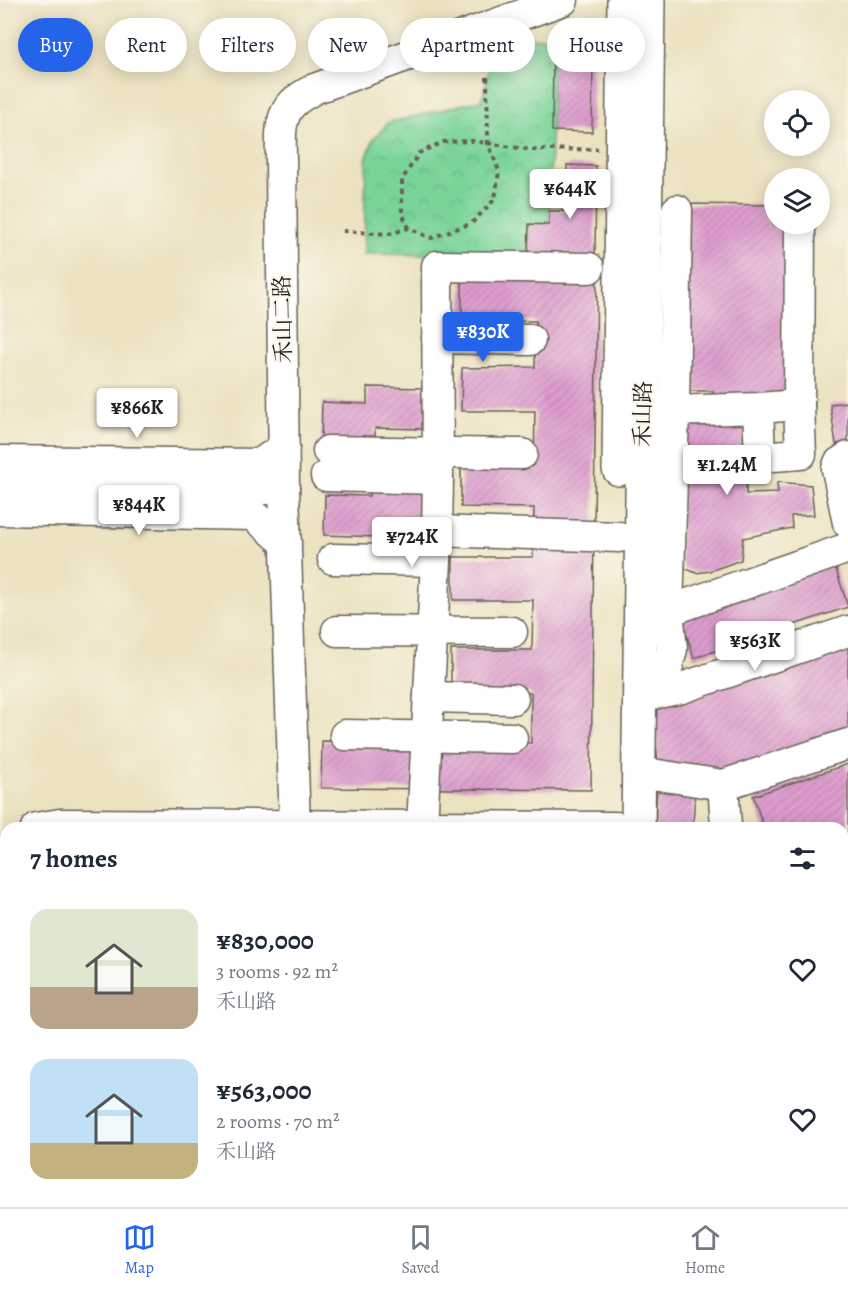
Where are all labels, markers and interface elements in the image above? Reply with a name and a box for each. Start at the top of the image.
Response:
chip: Buy [18,18,93,72]
chip: Rent [105,18,187,72]
chip: Filters [199,18,296,72]
chip: New [308,18,388,72]
chip: Apartment [400,18,535,72]
chip: House [547,18,645,72]
map controls [764,90,830,234]
button: locate [764,90,830,156]
button: layers [764,168,830,234]
pin: ¥644K [528,169,612,220]
text: ¥644K [544,175,596,202]
street label: 禾山二路 [267,275,299,363]
pin: ¥830K [441,312,525,363]
text: ¥830K [457,318,509,345]
street label: 禾山路 [627,381,659,447]
pin: ¥866K [95,388,179,439]
text: ¥866K [111,394,163,421]
pin: ¥1.24M [678,445,776,496]
text: ¥1.24M [697,451,757,478]
pin: ¥844K [97,485,181,536]
text: ¥844K [112,491,166,518]
pin: ¥724K [370,517,454,568]
text: ¥724K [386,523,438,550]
pin: ¥563K [713,621,797,672]
text: ¥563K [729,627,781,654]
text: 7 homes [30,841,118,876]
icon: filters [786,842,819,875]
text: ¥830,000 [216,923,314,958]
icon: home [78,933,150,1005]
icon: heart [786,953,819,986]
text: 3 rooms · 92 m² [216,958,338,985]
text: 禾山路 [216,988,276,1015]
text: ¥563,000 [216,1073,312,1108]
icon: home [78,1083,150,1155]
icon: heart [786,1103,819,1136]
text: 2 rooms · 70 m² [216,1108,340,1135]
text: 禾山路 [216,1138,276,1165]
tab: Map [123,1221,156,1279]
tab: Saved [401,1221,439,1279]
tab: Home [685,1221,725,1279]

